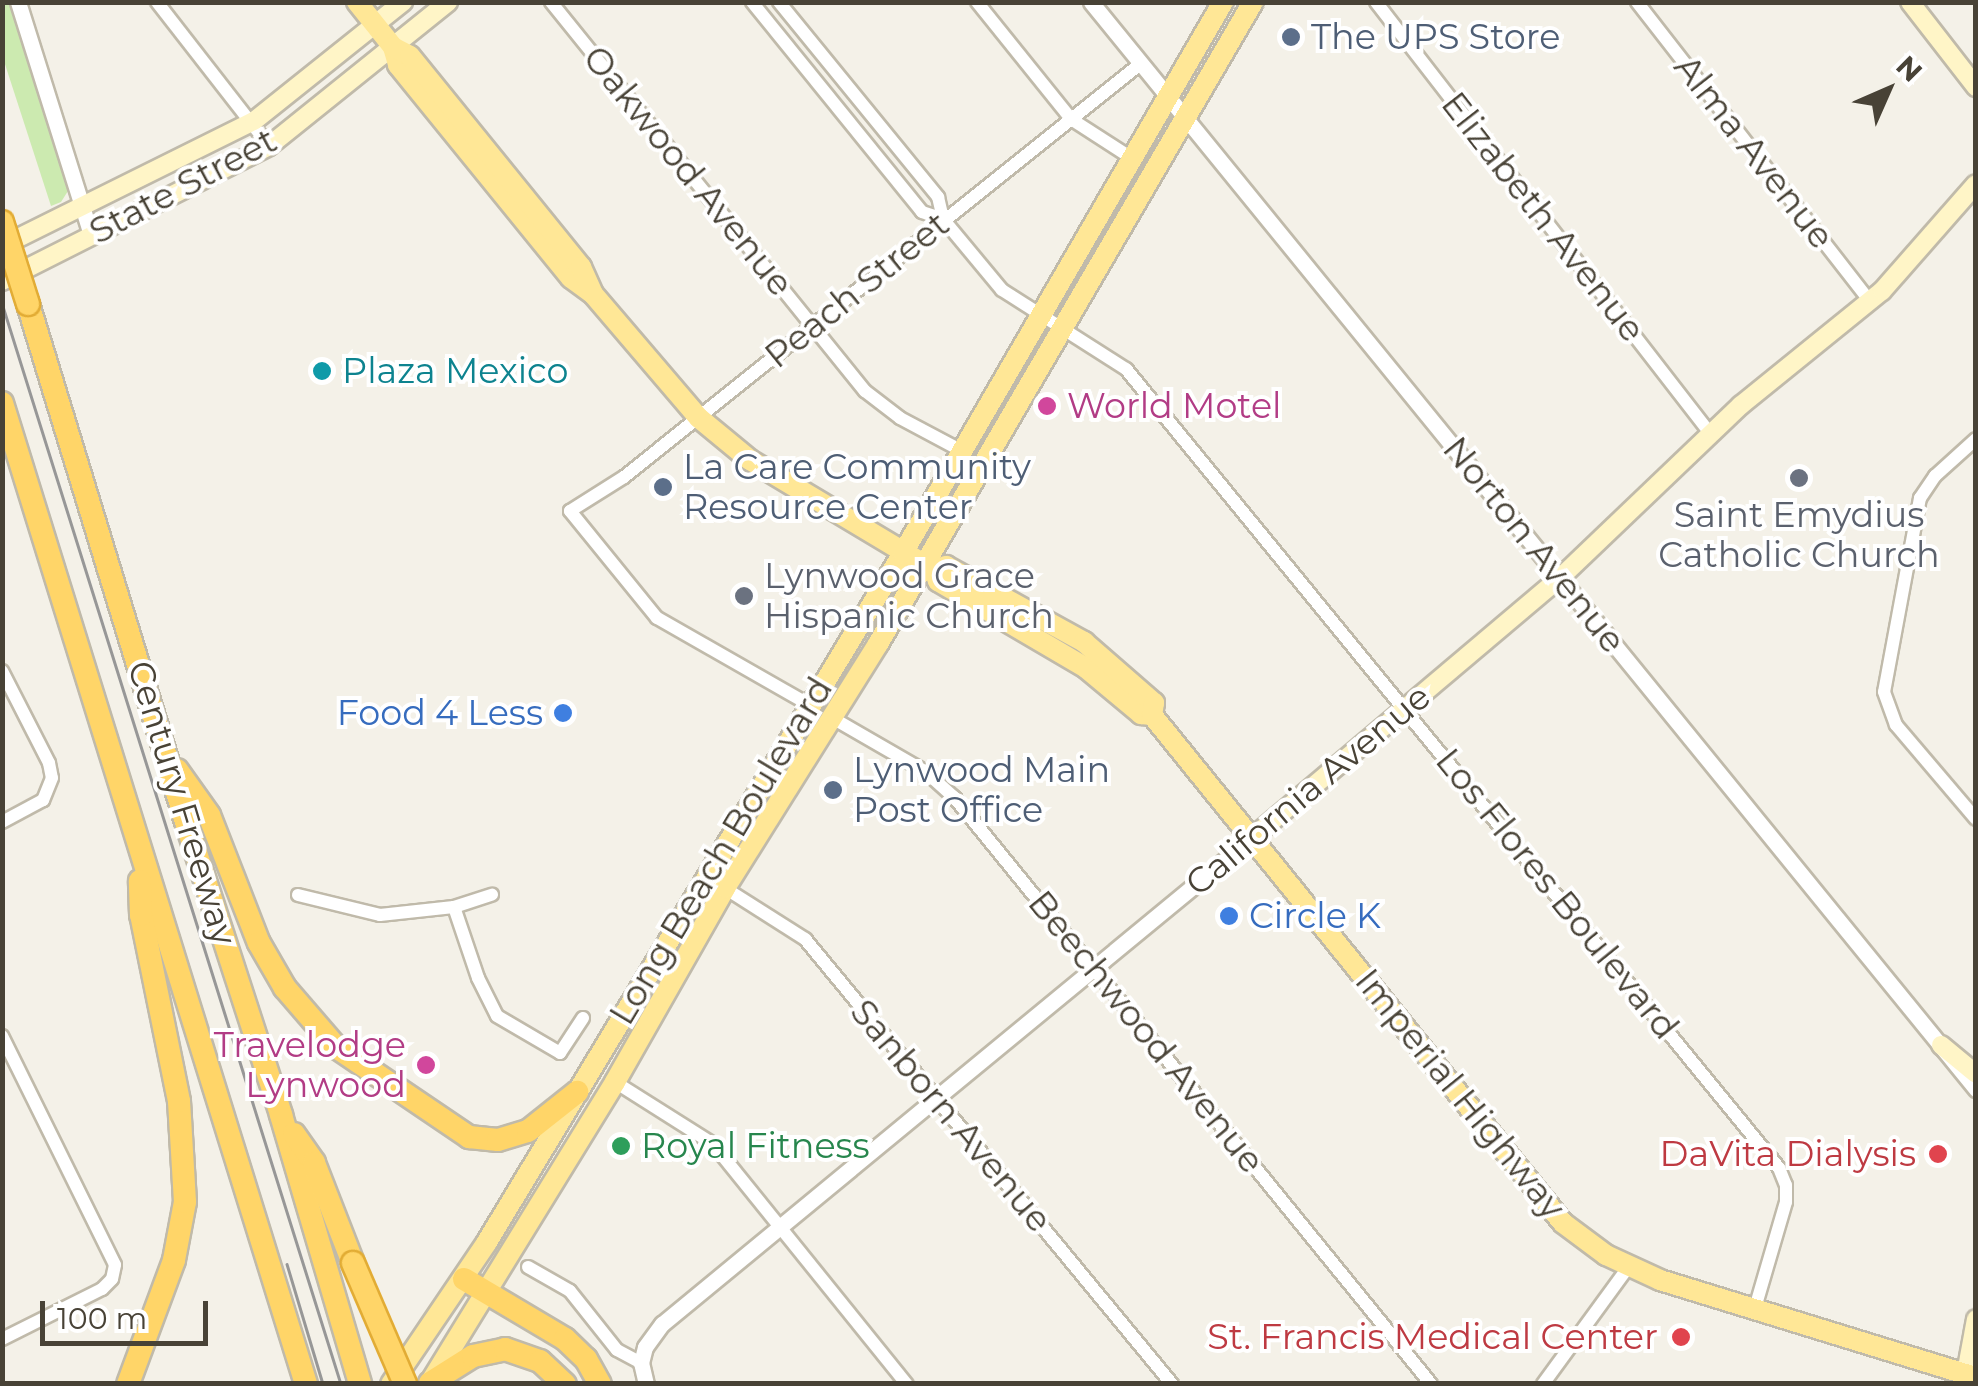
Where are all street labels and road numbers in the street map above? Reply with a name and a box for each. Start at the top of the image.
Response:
street label: Oakwood Avenue [574,38,802,304]
street label: Alma Avenue [1666,47,1842,257]
street label: Elizabeth Avenue [1433,84,1653,350]
street label: State Street [82,119,284,253]
street label: Peach Street [757,203,957,377]
street label: Norton Avenue [1434,429,1634,661]
street label: Century Freeway [119,656,245,950]
street label: Long Beach Boulevard [601,670,841,1032]
street label: California Avenue [1177,675,1439,905]
street label: Los Flores Boulevard [1427,740,1687,1048]
street label: Beechwood Avenue [1019,883,1273,1181]
street label: Imperial Highway [1346,961,1574,1227]
street label: Sanborn Avenue [842,991,1060,1241]

